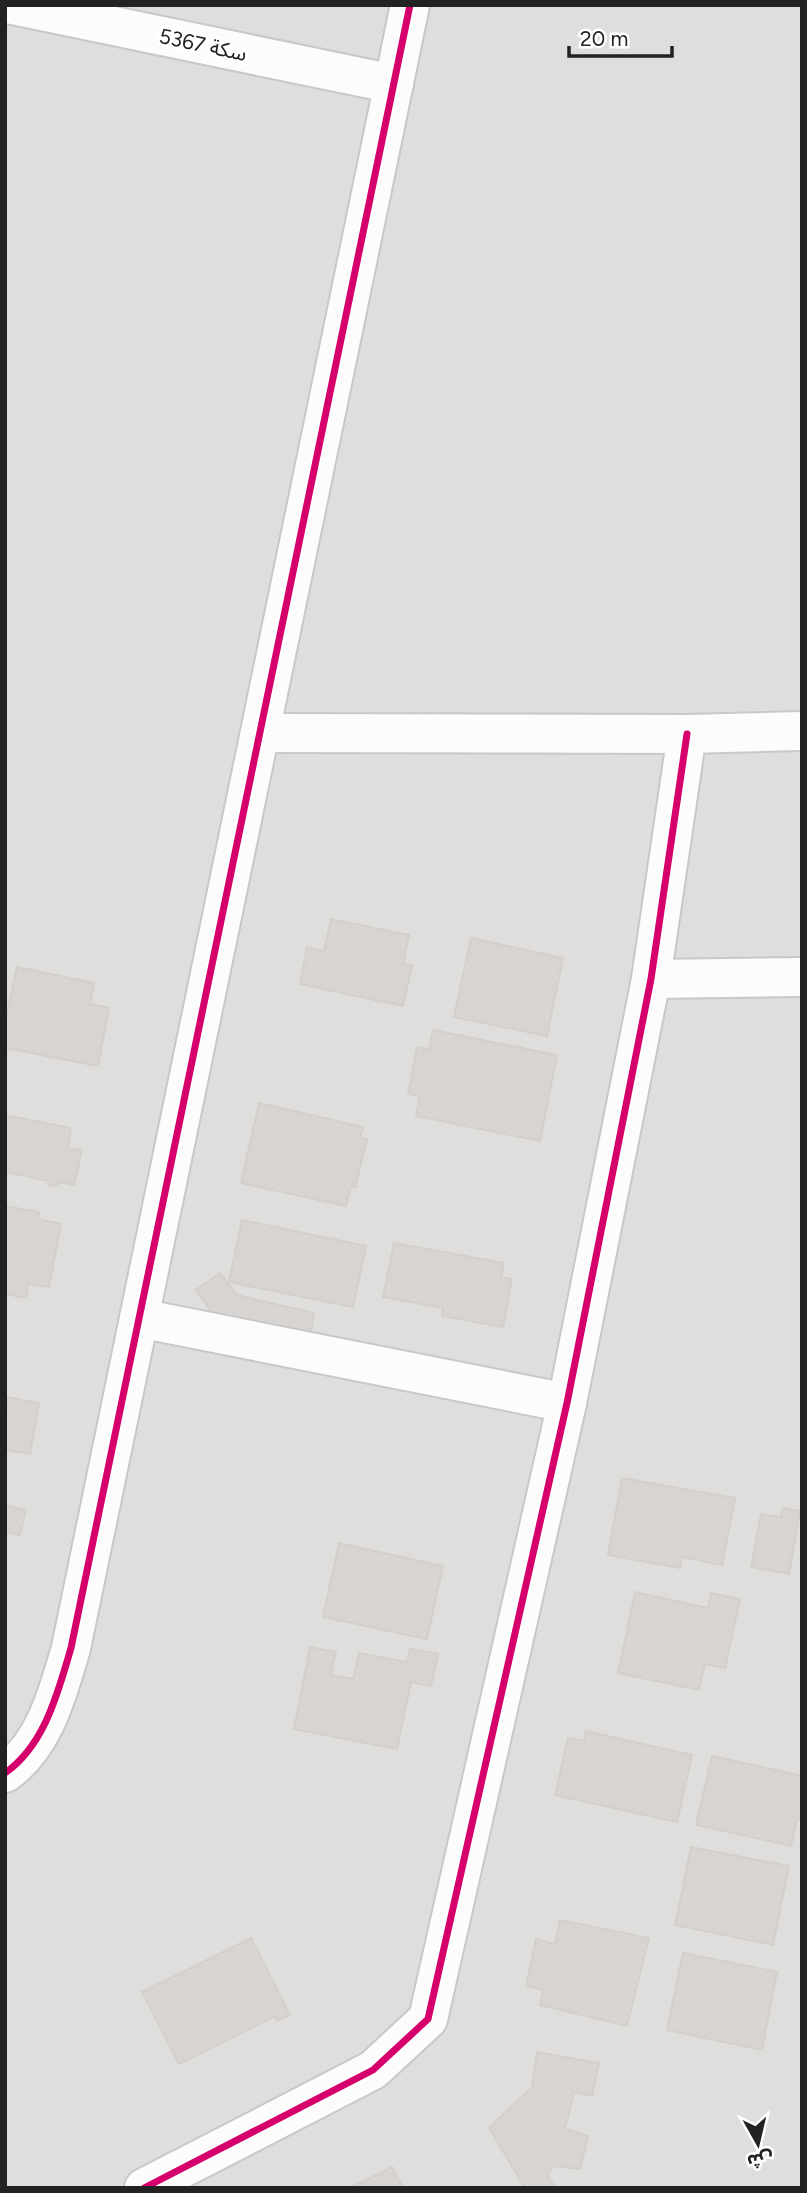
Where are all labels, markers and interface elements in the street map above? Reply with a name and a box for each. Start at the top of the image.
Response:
scale bar [569,14,672,58]
street label: سكة 5367 [157,23,249,66]
text: 20 m [580,26,628,51]
north arrow [723,2109,793,2179]
text: ش [746,2147,775,2174]

